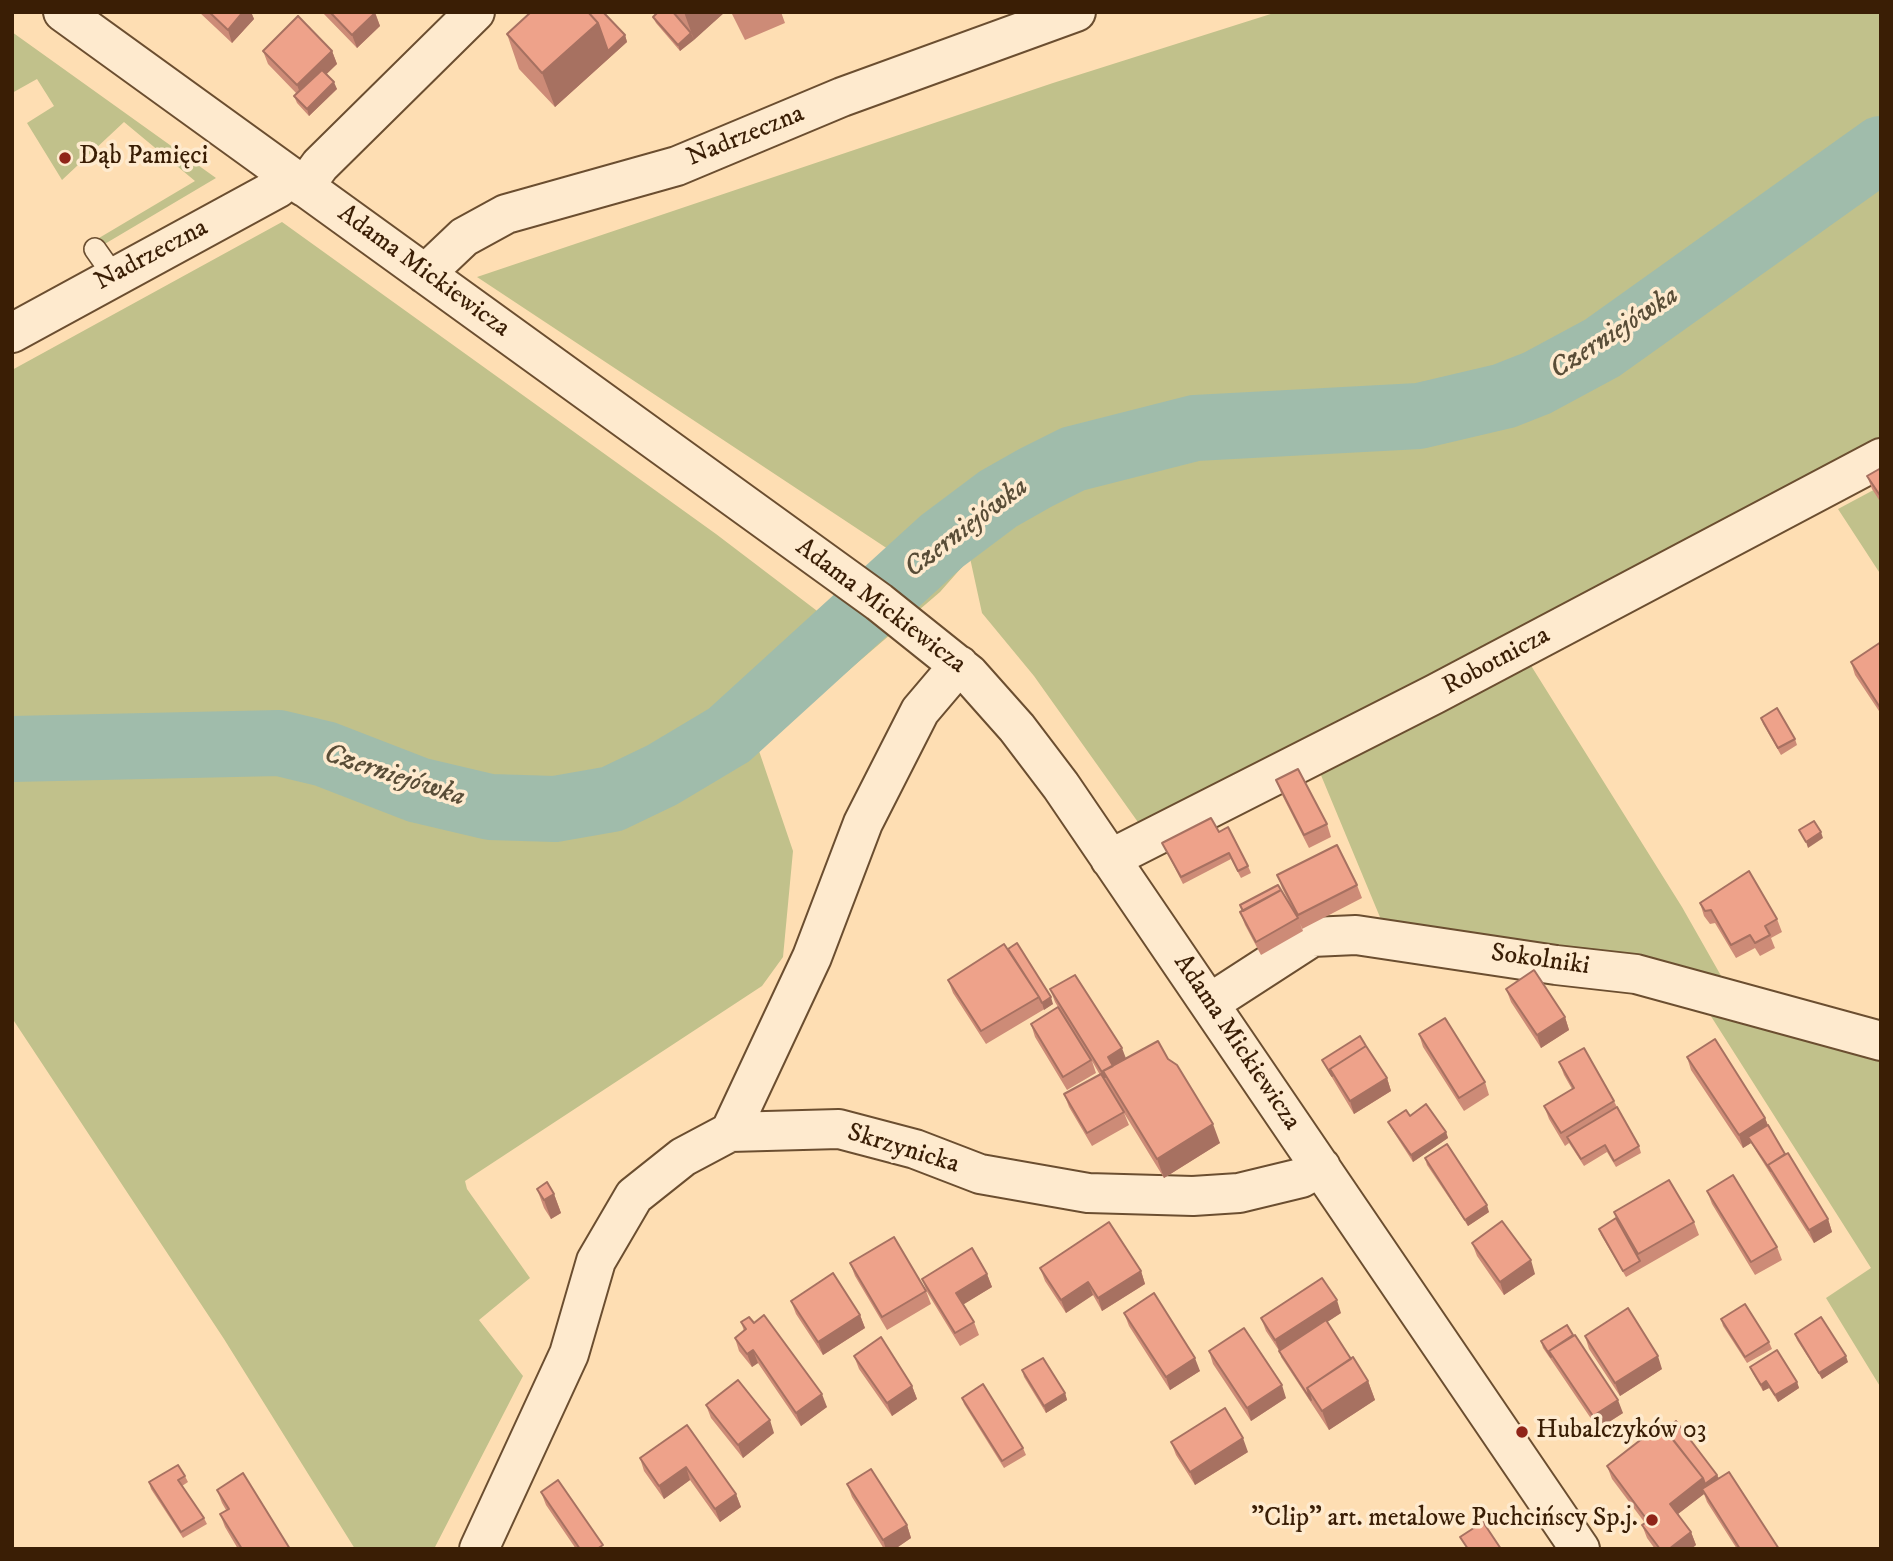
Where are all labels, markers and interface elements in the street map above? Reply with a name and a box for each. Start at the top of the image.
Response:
street label: Nadrzeczna [683,99,809,175]
place label: Dąb Pamięci [79,142,208,174]
marker: Dąb Pamięci [57,150,73,166]
street label: Adama Mickiewicza [331,199,515,345]
street label: Nadrzeczna [90,213,214,299]
water label: Czerniejówka [1544,280,1686,388]
water label: Czerniejówka [898,471,1036,587]
street label: Adama Mickiewicza [789,533,971,681]
street label: Robotnicza [1438,621,1556,703]
water label: Czerniejówka [319,738,469,816]
street label: Sokolniki [1489,939,1591,983]
street label: Adama Mickiewicza [1166,949,1306,1137]
street label: Skrzynicka [843,1118,963,1182]
place label: Hubalczyków 03 [1536,1416,1706,1448]
marker: Hubalczyków 03 [1514,1424,1530,1440]
place label: "Clip" art. metalowe Puchcińscy Sp.j. [1251,1504,1638,1536]
marker: "Clip" art. metalowe Puchcińscy Sp.j. [1644,1512,1660,1528]

